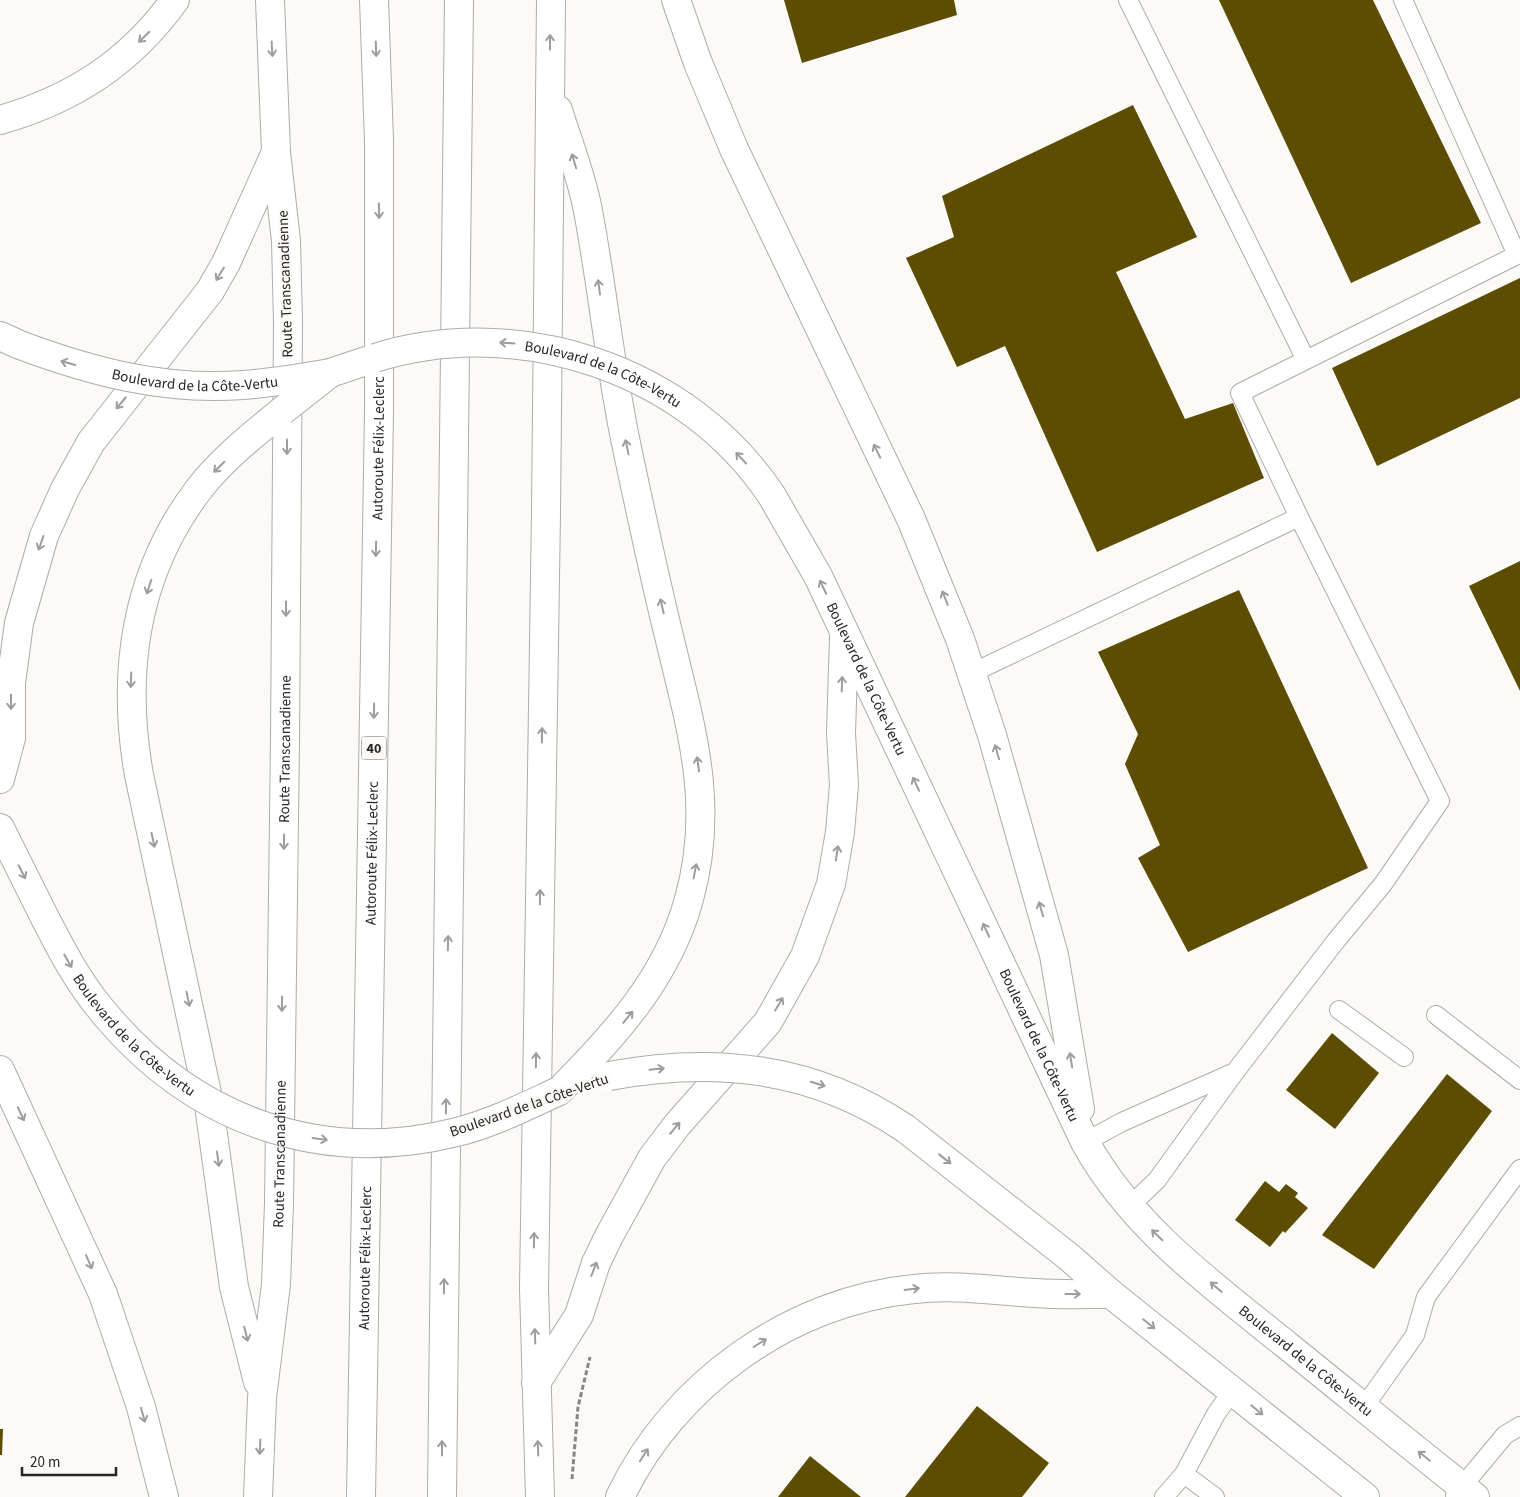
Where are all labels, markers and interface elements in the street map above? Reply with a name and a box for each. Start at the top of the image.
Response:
one-way arrow [138,31,151,43]
one-way arrow [545,34,555,50]
one-way arrow [268,40,277,56]
one-way arrow [371,40,381,56]
one-way arrow [568,153,578,169]
one-way arrow [374,202,384,219]
street label: Route Transcanadienne [272,210,299,358]
one-way arrow [214,266,224,281]
one-way arrow [594,280,604,296]
street label: Boulevard de la Côte-Vertu [523,336,685,413]
one-way arrow [499,338,515,347]
one-way arrow [61,357,77,367]
street label: Boulevard de la Côte-Vertu [110,364,279,397]
street label: Autoroute Félix-Leclerc [367,376,390,520]
one-way arrow [116,396,127,409]
one-way arrow [282,438,292,455]
one-way arrow [622,440,631,456]
one-way arrow [872,444,881,459]
one-way arrow [736,451,747,464]
one-way arrow [214,460,226,472]
one-way arrow [36,535,45,551]
one-way arrow [371,540,381,556]
one-way arrow [144,578,154,594]
one-way arrow [818,580,827,595]
one-way arrow [939,591,949,606]
one-way arrow [657,599,666,615]
street label: Boulevard de la Côte-Vertu [821,599,911,759]
one-way arrow [281,601,290,617]
one-way arrow [126,672,136,688]
street label: Route Transcanadienne [274,675,296,823]
one-way arrow [838,677,847,693]
one-way arrow [6,694,16,710]
one-way arrow [369,702,379,719]
one-way arrow [537,727,547,743]
road number: 40 [362,736,386,760]
one-way arrow [991,745,1001,761]
one-way arrow [693,757,703,773]
one-way arrow [911,777,920,792]
street label: Autoroute Félix-Leclerc [360,781,384,925]
one-way arrow [149,832,158,848]
one-way arrow [279,834,288,850]
one-way arrow [832,846,842,862]
one-way arrow [691,863,700,879]
one-way arrow [18,864,27,879]
one-way arrow [535,889,544,905]
one-way arrow [1036,901,1045,917]
one-way arrow [981,923,991,938]
one-way arrow [443,936,453,952]
one-way arrow [63,953,73,967]
street label: Boulevard de la Côte-Vertu [994,965,1084,1125]
street label: Boulevard de la Côte-Vertu [67,970,199,1102]
one-way arrow [183,991,193,1007]
one-way arrow [277,996,287,1012]
one-way arrow [773,997,784,1011]
one-way arrow [622,1011,633,1024]
one-way arrow [531,1052,541,1068]
one-way arrow [1066,1052,1076,1068]
one-way arrow [649,1064,665,1073]
street label: Boulevard de la Côte-Vertu [447,1068,611,1143]
one-way arrow [810,1079,826,1089]
street label: Route Transcanadienne [268,1080,292,1228]
one-way arrow [441,1098,451,1114]
one-way arrow [17,1106,26,1121]
one-way arrow [669,1122,680,1135]
one-way arrow [311,1135,327,1145]
one-way arrow [213,1150,223,1166]
one-way arrow [938,1153,951,1164]
street label: Autoroute Félix-Leclerc [354,1186,377,1330]
one-way arrow [1151,1229,1163,1241]
one-way arrow [529,1232,539,1248]
one-way arrow [85,1254,95,1269]
one-way arrow [590,1262,600,1277]
one-way arrow [439,1278,448,1294]
one-way arrow [1210,1282,1223,1293]
one-way arrow [904,1284,920,1294]
one-way arrow [1064,1289,1081,1299]
street label: Boulevard de la Côte-Vertu [1234,1301,1377,1422]
one-way arrow [1142,1319,1155,1330]
one-way arrow [242,1325,251,1341]
one-way arrow [530,1328,540,1344]
one-way arrow [753,1338,767,1348]
one-way arrow [1250,1404,1263,1415]
one-way arrow [139,1407,148,1423]
one-way arrow [255,1438,265,1455]
one-way arrow [438,1441,447,1457]
one-way arrow [534,1441,543,1457]
scale bar [22,1444,116,1476]
one-way arrow [639,1448,649,1462]
one-way arrow [1418,1450,1431,1461]
text: 20 m [30,1452,60,1473]

